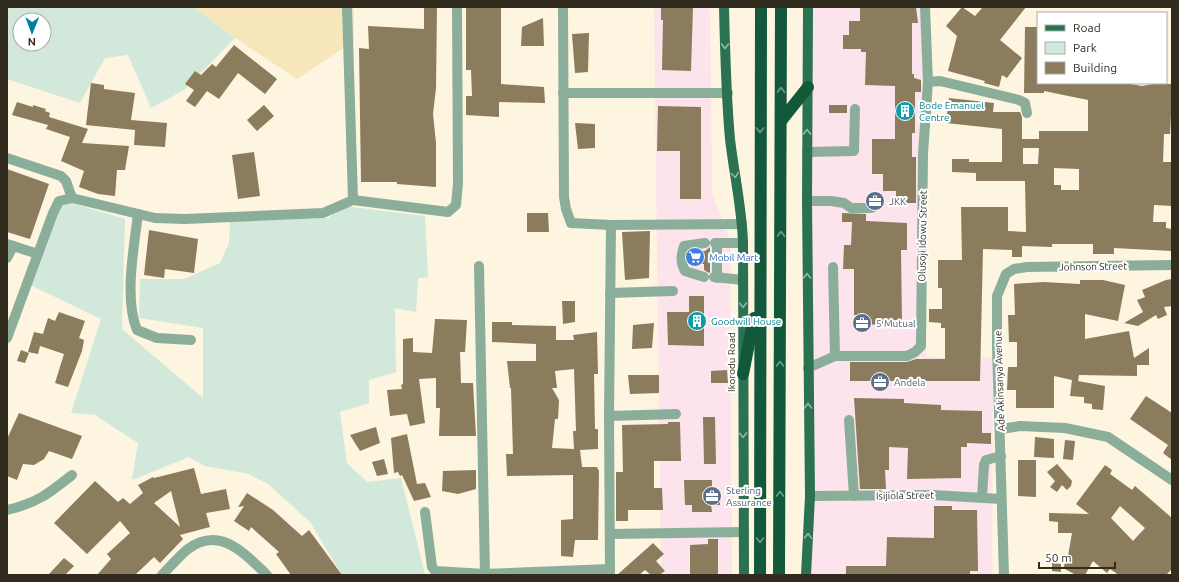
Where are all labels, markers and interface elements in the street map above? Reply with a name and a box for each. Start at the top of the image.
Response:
north arrow [12,12,52,52]
legend [1037,12,1167,84]
text: Road [1073,21,1101,34]
text: N [28,36,36,48]
text: Park [1073,41,1097,54]
one-way arrow [721,43,729,49]
text: Building [1073,61,1117,74]
one-way arrow [777,87,785,93]
building icon: Bode Emanuel Centre [894,100,916,122]
place label: Bode Emanuel Centre [919,100,984,123]
one-way arrow [756,127,764,133]
one-way arrow [803,129,811,135]
one-way arrow [730,172,739,178]
office icon: JKK [864,190,886,212]
street label: Olusoji Idowu Street [916,190,929,282]
place label: JKK [889,196,906,207]
one-way arrow [777,231,785,237]
supermarket icon: Mobil Mart [684,246,706,268]
place label: Mobil Mart [709,252,758,263]
street label: Johnson Street [1059,260,1127,273]
one-way arrow [803,273,811,279]
one-way arrow [739,302,747,308]
building icon: Goodwill House [686,310,708,332]
office icon: 5 Mutual [851,312,873,334]
place label: Goodwill House [711,316,781,327]
place label: 5 Mutual [876,318,916,329]
street label: Ade Akinsanya Avenue [992,330,1007,432]
street label: Ikorodu Road [726,332,737,392]
one-way arrow [776,361,784,367]
office icon: Andela [869,371,891,393]
place label: Andela [894,377,925,388]
one-way arrow [804,403,812,409]
one-way arrow [739,432,747,438]
office icon: Sterling Assurance [701,485,723,507]
place label: Sterling Assurance [726,485,772,508]
street label: Isijiola Street [876,489,934,502]
one-way arrow [776,491,784,497]
one-way arrow [804,533,812,539]
one-way arrow [756,537,764,543]
scale bar [1039,544,1115,570]
text: 50 m [1045,551,1072,564]

